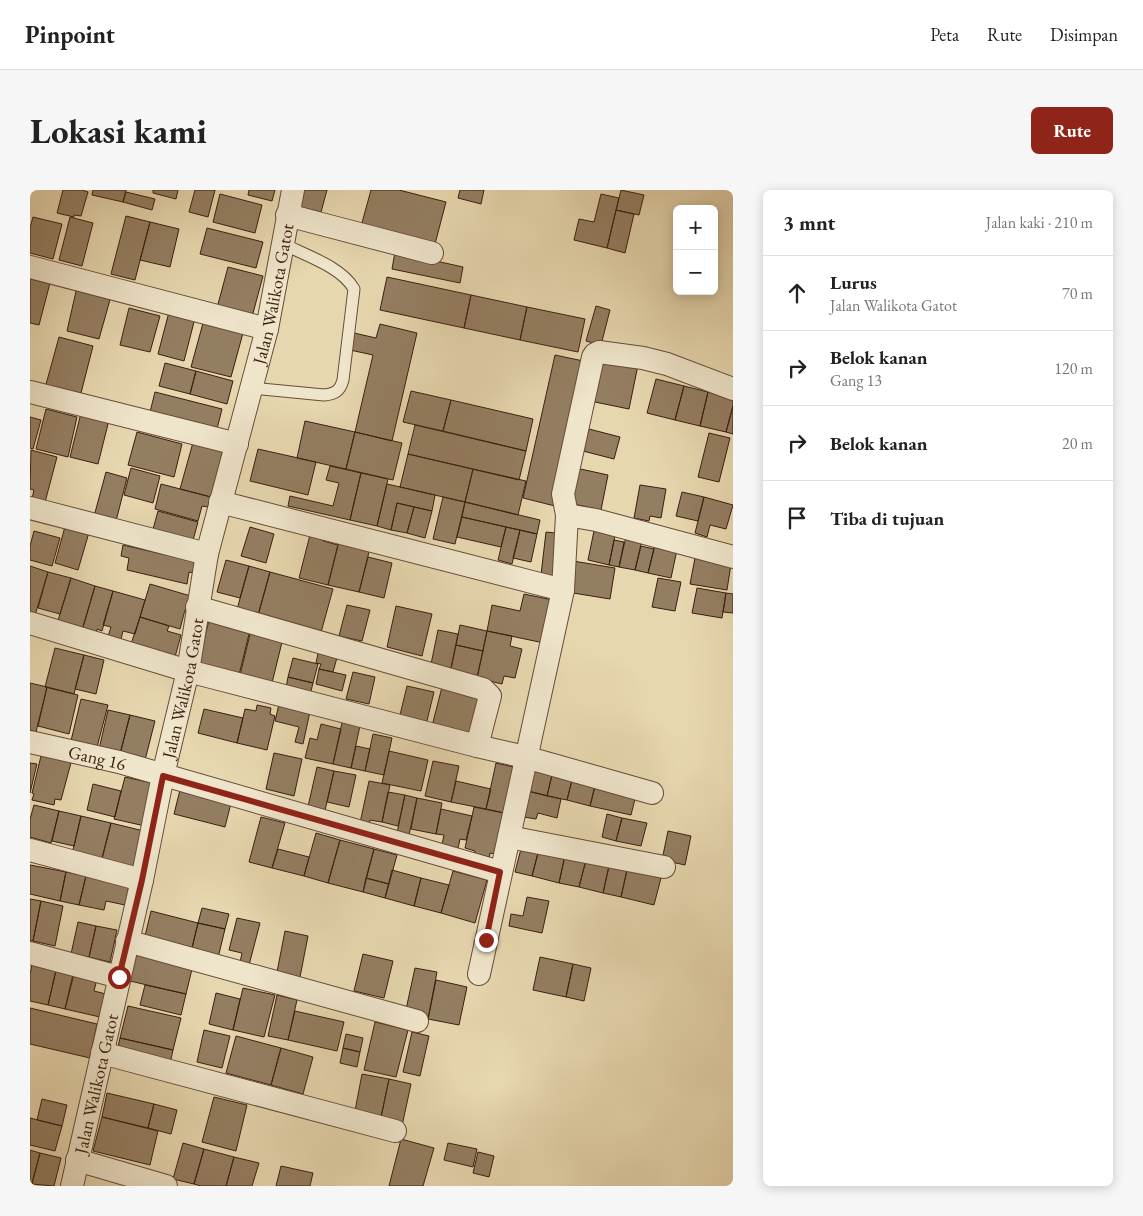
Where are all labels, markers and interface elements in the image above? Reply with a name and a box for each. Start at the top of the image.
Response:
text: Pinpoint [25,19,115,50]
text: Peta [930,23,959,46]
text: Rute [987,23,1022,46]
text: Disimpan [1050,23,1118,46]
button: Rute [1031,107,1113,154]
text: Lokasi kami [30,108,207,153]
map controls [673,205,718,295]
button: + [673,205,718,250]
text: 3 mnt [783,209,835,236]
text: Jalan kaki · 210 m [986,212,1093,233]
street label: Jalan Walikota Gatot [246,221,298,369]
button: − [673,250,718,295]
text: Lurus [830,270,877,295]
icon: ahead [783,279,811,307]
text: 70 m [1062,283,1093,304]
text: Jalan Walikota Gatot [830,295,957,316]
text: Belok kanan [830,345,928,370]
icon: right [783,354,811,382]
text: 120 m [1054,358,1093,379]
text: Gang 13 [830,370,882,391]
icon: right [783,429,811,457]
text: Belok kanan [830,431,928,456]
text: 20 m [1062,433,1093,454]
icon: arrive [783,504,811,532]
text: Tiba di tujuan [830,506,944,531]
street label: Jalan Walikota Gatot [155,616,208,763]
street label: Gang 16 [66,739,129,775]
route end [475,929,498,952]
route start [108,966,131,989]
street label: Jalan Walikota Gatot [68,1011,123,1158]

